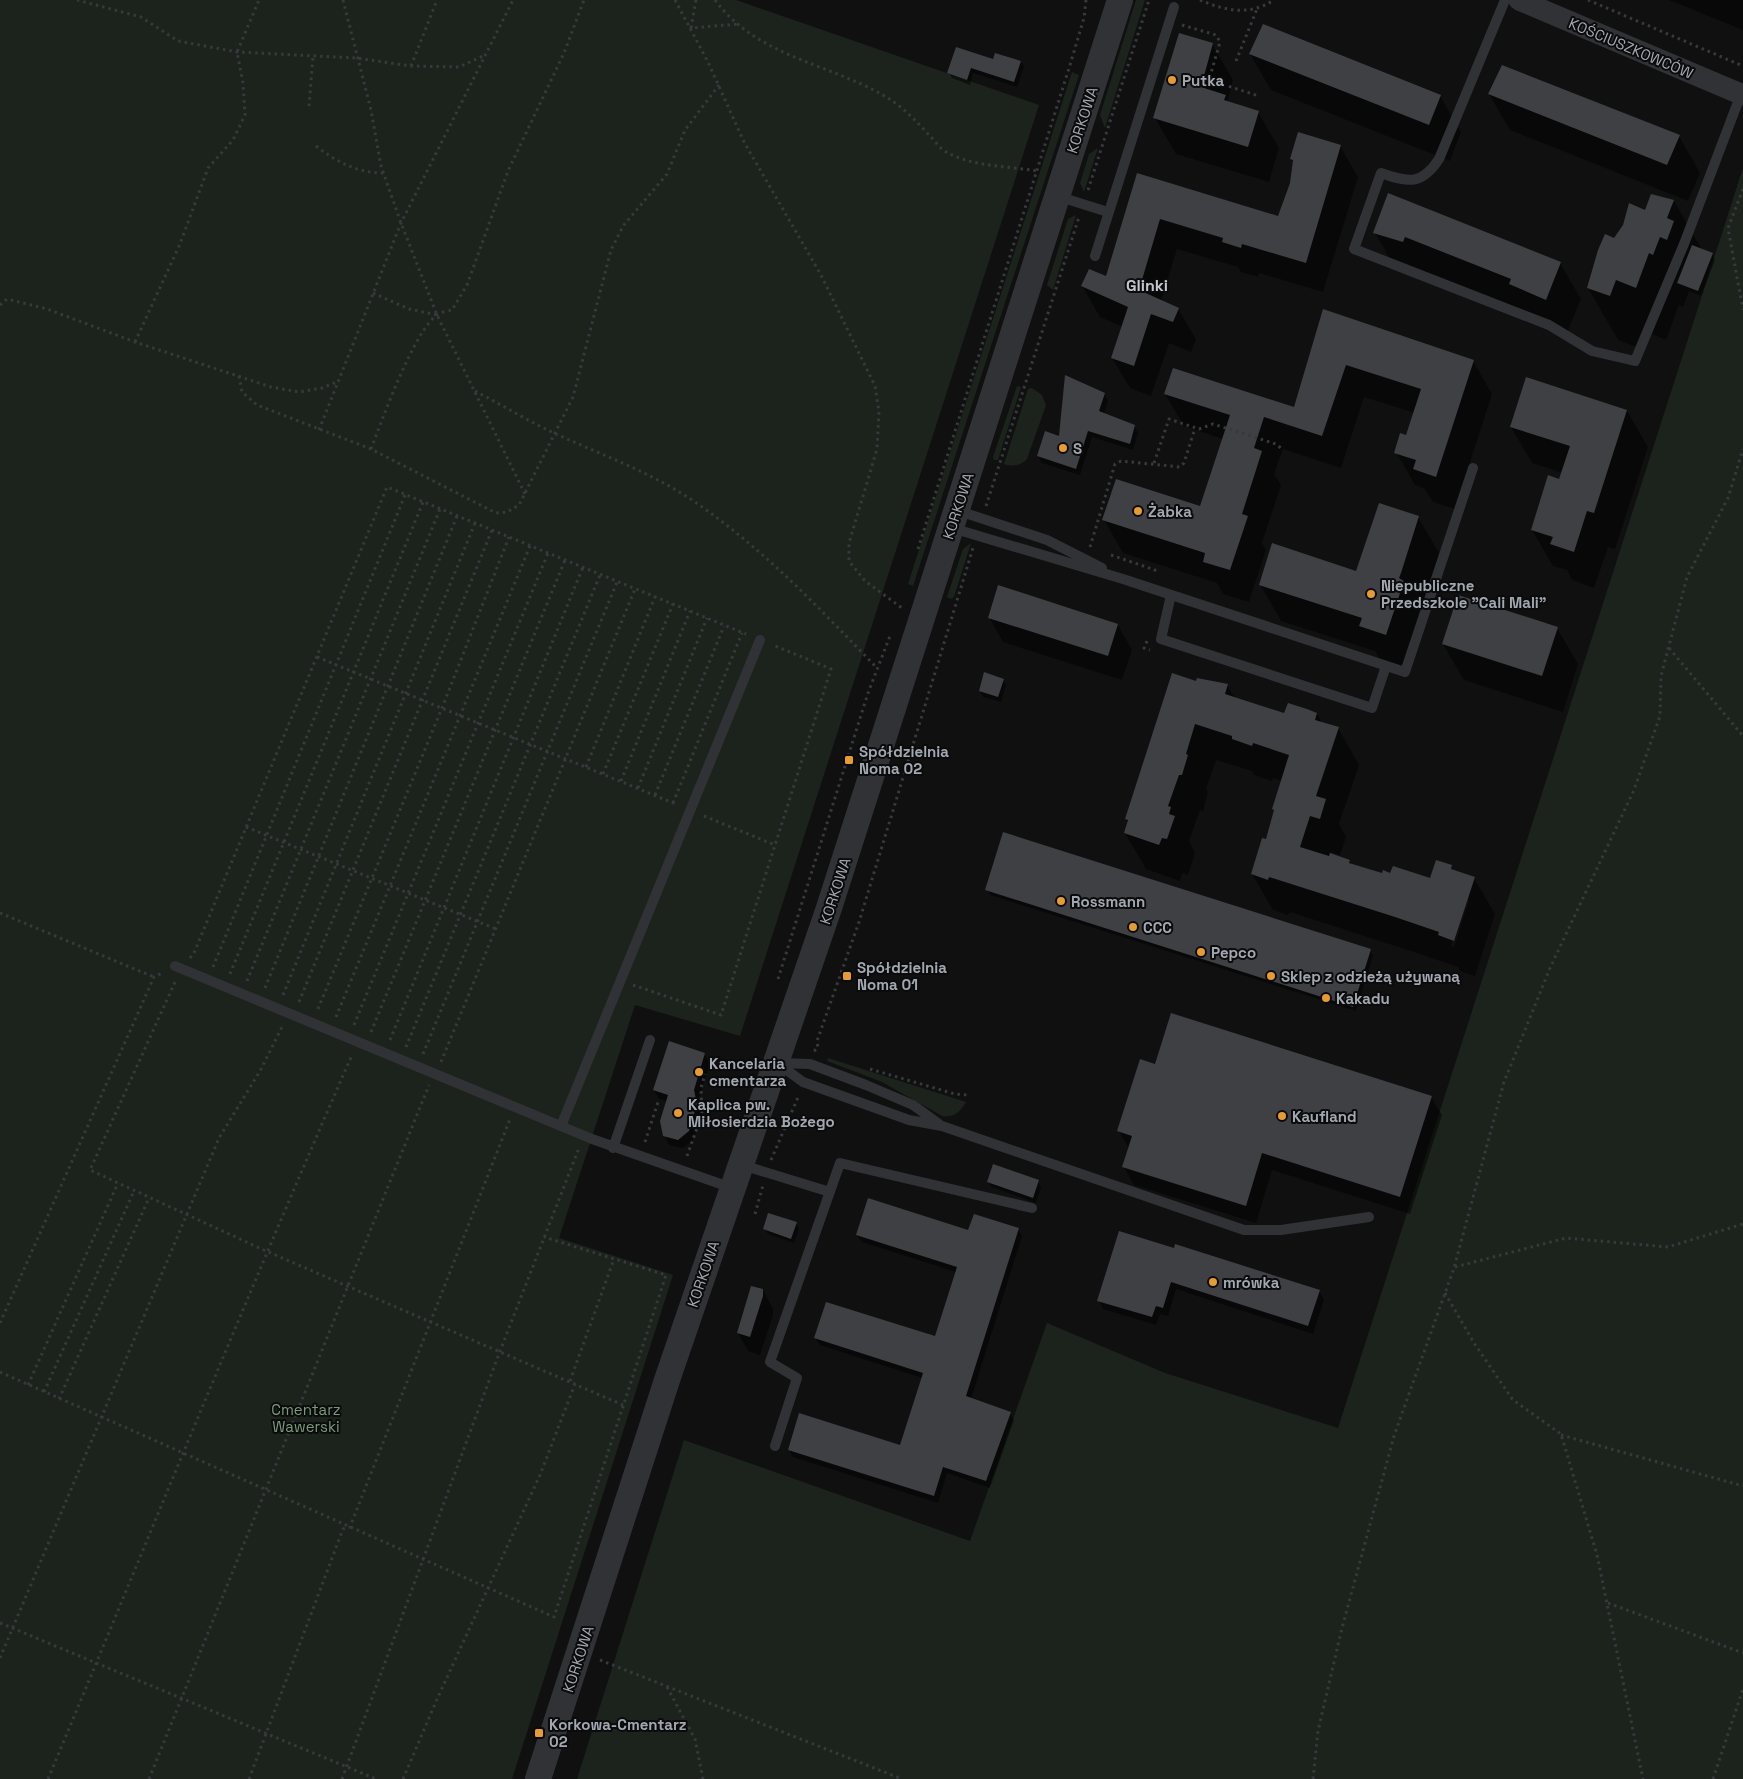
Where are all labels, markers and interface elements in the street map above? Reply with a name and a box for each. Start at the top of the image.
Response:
street label: KOŚCIUSZKOWCÓW [1566,13,1696,83]
place label: Putka [1182,71,1224,90]
marker: Putka [1166,74,1178,86]
street label: KORKOWA [1062,84,1102,156]
district label: Glinki [1126,275,1168,296]
place label: S [1073,439,1082,458]
marker: S [1057,442,1069,454]
street label: KORKOWA [938,470,978,542]
place label: Żabka [1148,502,1192,521]
marker: Żabka [1132,505,1144,517]
place label: Niepubliczne Przedszkole "Cali Mali" [1381,576,1547,612]
marker: Niepubliczne Przedszkole "Cali Mali" [1365,588,1377,600]
place label: Spółdzielnia Noma 02 [859,742,949,778]
marker: Spółdzielnia Noma 02 [843,754,855,766]
street label: KORKOWA [815,855,855,927]
place label: Rossmann [1071,892,1145,911]
marker: Rossmann [1055,895,1067,907]
place label: CCC [1143,918,1172,937]
marker: CCC [1127,921,1139,933]
place label: Pepco [1211,943,1256,962]
marker: Pepco [1195,946,1207,958]
place label: Spółdzielnia Noma 01 [857,958,947,994]
place label: Sklep z odzieżą używaną [1281,967,1460,986]
marker: Spółdzielnia Noma 01 [841,970,853,982]
marker: Sklep z odzieżą używaną [1265,970,1277,982]
place label: Kakadu [1336,989,1390,1008]
marker: Kakadu [1320,992,1332,1004]
place label: Kancelaria cmentarza [709,1054,787,1090]
marker: Kancelaria cmentarza [693,1066,705,1078]
place label: Kaplica pw. Miłosierdzia Bożego [688,1095,835,1131]
marker: Kaplica pw. Miłosierdzia Bożego [672,1107,684,1119]
place label: Kaufland [1292,1107,1357,1126]
marker: Kaufland [1276,1110,1288,1122]
street label: KORKOWA [683,1238,723,1310]
place label: mrówka [1223,1273,1280,1292]
marker: mrówka [1207,1276,1219,1288]
park label: Cmentarz Wawerski [271,1400,341,1436]
street label: KORKOWA [558,1623,598,1695]
place label: Korkowa-Cmentarz 02 [549,1715,687,1751]
marker: Korkowa-Cmentarz 02 [533,1727,545,1739]

